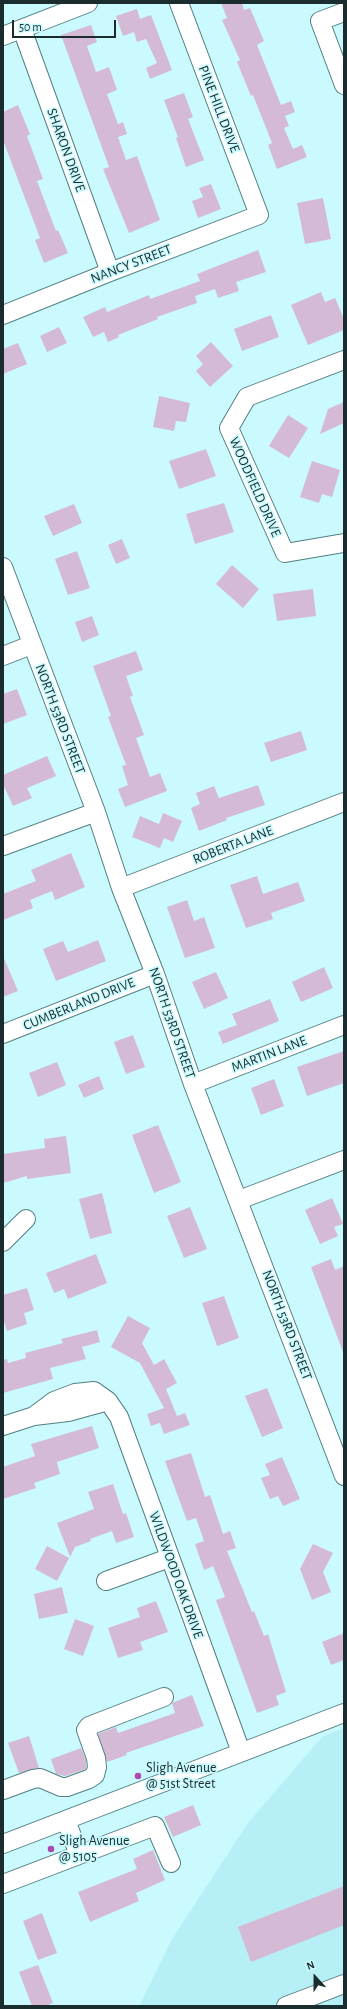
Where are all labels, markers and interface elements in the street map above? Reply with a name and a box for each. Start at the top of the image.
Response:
scale bar [14,12,118,38]
text: 50 m [19,21,42,33]
street label: PINE HILL DRIVE [195,63,243,155]
street label: SHARON DRIVE [43,106,89,194]
street label: NANCY STREET [88,241,174,287]
street label: WOODFIELD DRIVE [225,434,285,540]
street label: NORTH 53RD STREET [31,662,89,776]
street label: ROBERTA LANE [190,822,276,868]
street label: NORTH 53RD STREET [145,965,199,1081]
street label: CUMBERLAND DRIVE [21,974,137,1034]
street label: MARTIN LANE [229,1032,309,1076]
street label: NORTH 53RD STREET [258,1268,316,1382]
street label: WILDWOOD OAK DRIVE [145,1509,207,1641]
place label: Sligh Avenue @ 51st Street [146,1760,217,1792]
marker: Sligh Avenue @ 51st Street [133,1771,143,1781]
place label: Sligh Avenue @ 5105 [59,1833,130,1866]
marker: Sligh Avenue @ 5105 [46,1844,56,1854]
north arrow [295,1957,335,1997]
text: N [305,1959,316,1972]

